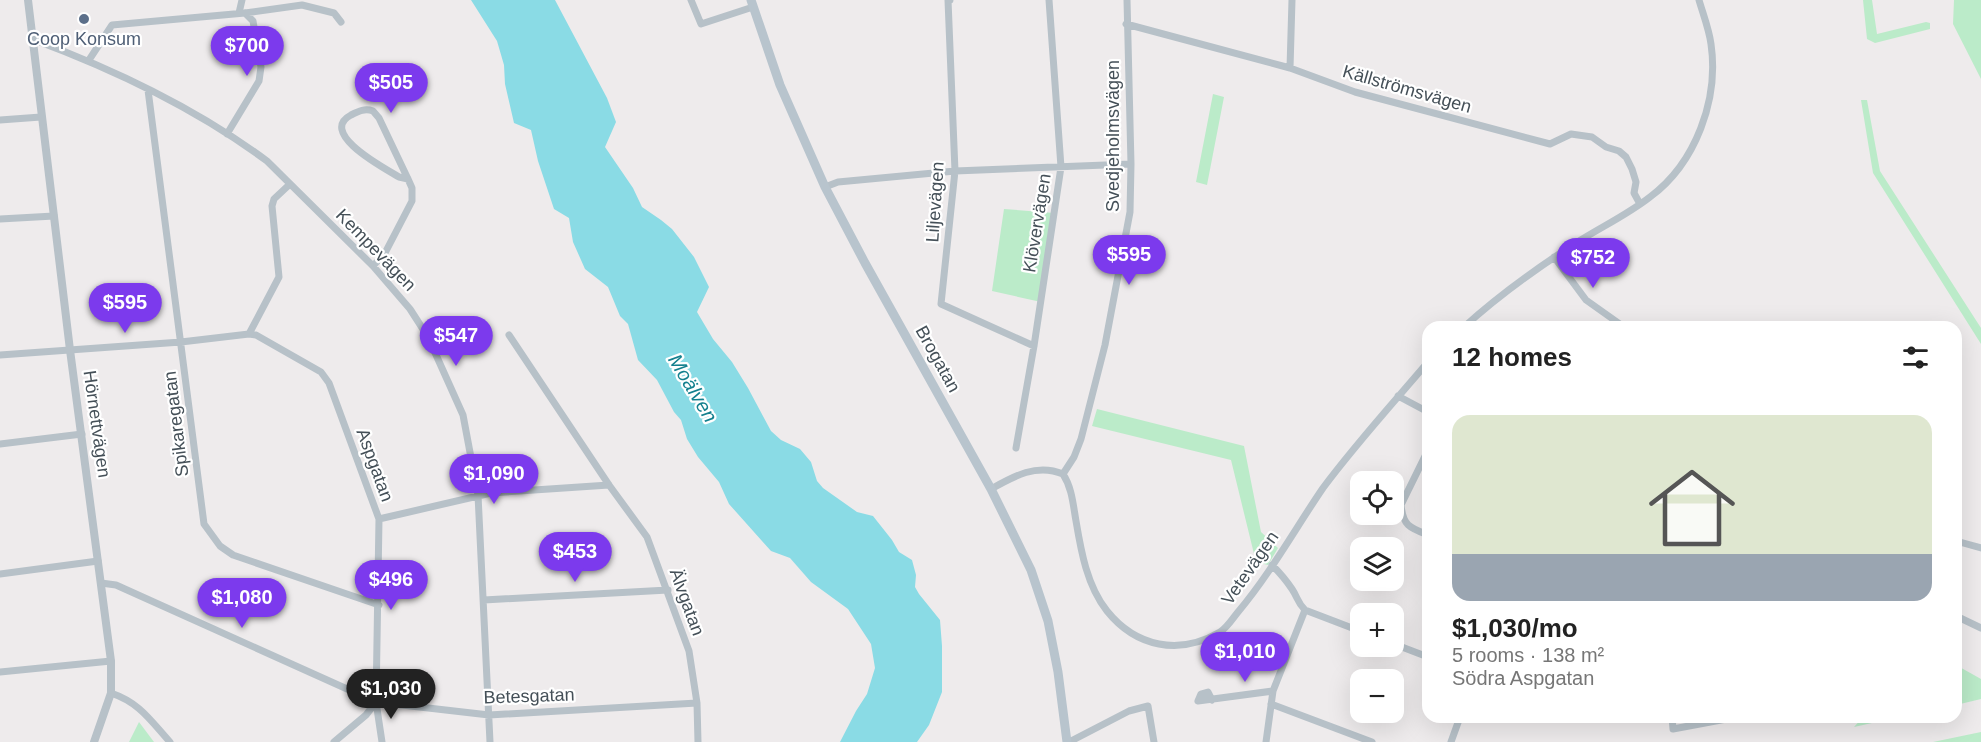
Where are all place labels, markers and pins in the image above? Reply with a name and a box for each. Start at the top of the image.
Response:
marker: Coop Konsum [77,12,91,26]
pin: $700 [211,26,283,77]
place label: Coop Konsum [27,29,141,49]
pin: $505 [355,63,427,114]
pin: $595 [1093,235,1165,286]
pin: $752 [1557,238,1629,289]
pin: $595 [89,283,161,334]
pin: $547 [420,316,492,367]
pin: $1,090 [445,454,543,505]
pin: $453 [539,532,611,583]
pin: $496 [355,560,427,611]
pin: $1,080 [193,578,291,629]
pin: $1,010 [1196,632,1294,683]
pin: $1,030 [342,669,440,720]

